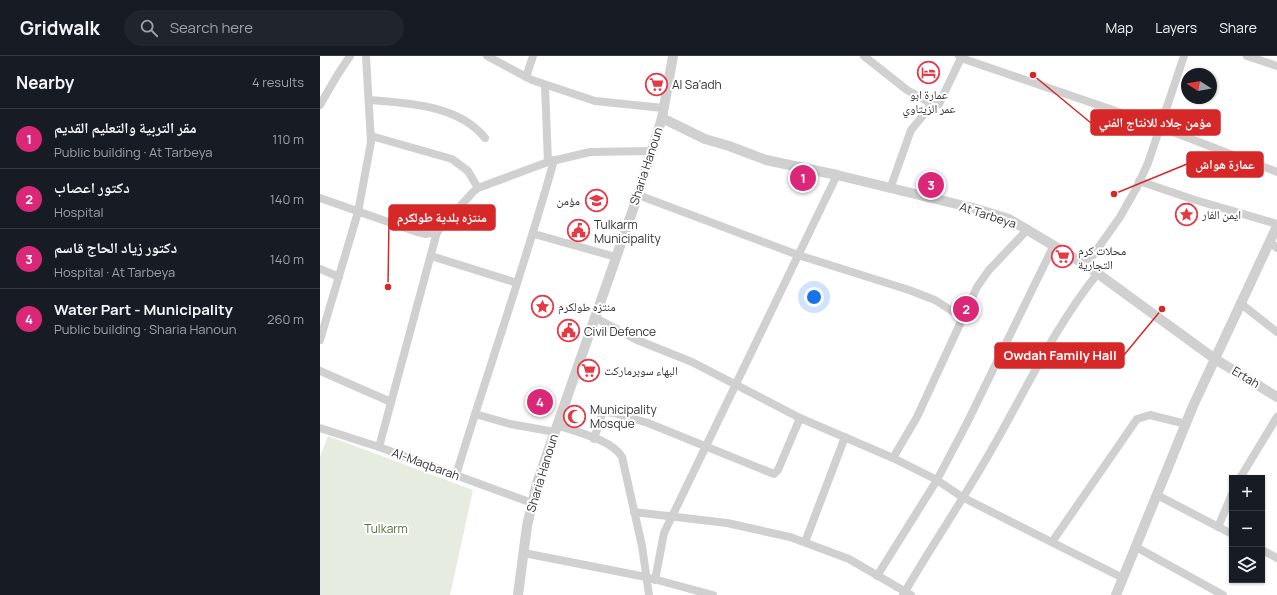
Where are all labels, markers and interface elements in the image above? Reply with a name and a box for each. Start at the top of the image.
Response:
search box [124,10,404,46]
text: Gridwalk [20,15,100,41]
icon: search [138,17,160,39]
text: Search here [170,17,253,38]
text: Map [1105,18,1133,37]
text: Layers [1155,18,1197,37]
text: Share [1219,18,1257,37]
hotel icon: عمارة ابو عمر الزيتاوي [916,60,942,86]
north arrow [1181,68,1217,104]
text: Nearby [16,71,74,94]
supermarket icon: Al Sa'adh [644,71,670,97]
text: 4 results [252,73,304,91]
place label: Al Sa'adh [672,76,722,93]
place label: عمارة ابو عمر الزيتاوي [902,86,956,119]
callout: مؤمن جلاد للانتاج الفني [1091,110,1220,135]
text: مؤمن جلاد للانتاج الفني [1099,113,1211,133]
text: مقر التربية والتعليم القديم [54,117,197,138]
street label: Sharia Hanoun [625,125,667,207]
text: 1 [26,130,32,148]
text: 110 m [272,130,304,148]
text: Public building · At Tarbeya [54,143,212,161]
callout: عمارة هواش [1187,152,1263,177]
text: عمارة هواش [1195,155,1255,173]
pin: 1 [790,163,816,193]
pin: 3 [918,170,944,200]
text: دكتور اعصاب [54,177,130,198]
school or university icon: مؤمن [583,187,609,213]
text: 2 [25,190,33,208]
text: 140 m [270,190,304,208]
place label: مؤمن [556,192,580,209]
street label: At Tarbeya [957,198,1019,232]
place icon: ايمن الفار [1174,201,1200,227]
text: Hospital [54,203,104,221]
callout: منتزه بلدية طولكرم [389,205,495,230]
place label: ايمن الفار [1201,206,1241,223]
text: منتزه بلدية طولكرم [397,208,487,227]
place label: Tulkarm Municipality [594,216,661,247]
public building icon: Tulkarm Municipality [565,218,591,244]
text: دكتور زياد الحاج قاسم [54,237,177,258]
place label: محلات كرم التجارية [1078,242,1126,273]
supermarket icon: محلات كرم التجارية [1049,244,1075,270]
text: 3 [25,250,33,268]
text: 140 m [270,250,304,268]
text: Hospital · At Tarbeya [54,263,175,281]
your location [804,287,824,307]
place icon: منتزه طولكرم [530,293,556,319]
pin: 2 [953,294,979,324]
place label: منتزه طولكرم [558,298,616,315]
text: Water Part - Municipality [54,299,233,320]
text: 4 [25,310,33,328]
text: 260 m [267,310,304,328]
public building icon: Civil Defence [556,318,582,344]
text: Public building · Sharia Hanoun [54,320,236,338]
place label: Civil Defence [584,323,656,340]
callout: Owdah Family Hall [995,343,1124,368]
text: Owdah Family Hall [1003,346,1117,364]
supermarket icon: البهاء سوبرماركت [575,357,601,383]
place label: البهاء سوبرماركت [604,362,678,379]
street label: Ertah [1229,362,1263,392]
pin: 4 [527,387,553,417]
place label: Municipality Mosque [590,401,657,432]
mosque icon: Municipality Mosque [561,403,587,429]
street label: Sharia Hanoun [522,432,562,514]
street label: Al-Maqbarah [390,444,462,484]
map controls [1229,475,1265,583]
button: + [1229,475,1265,511]
button: − [1229,511,1265,547]
park label: Tulkarm [364,520,408,537]
button: layers [1229,547,1265,583]

